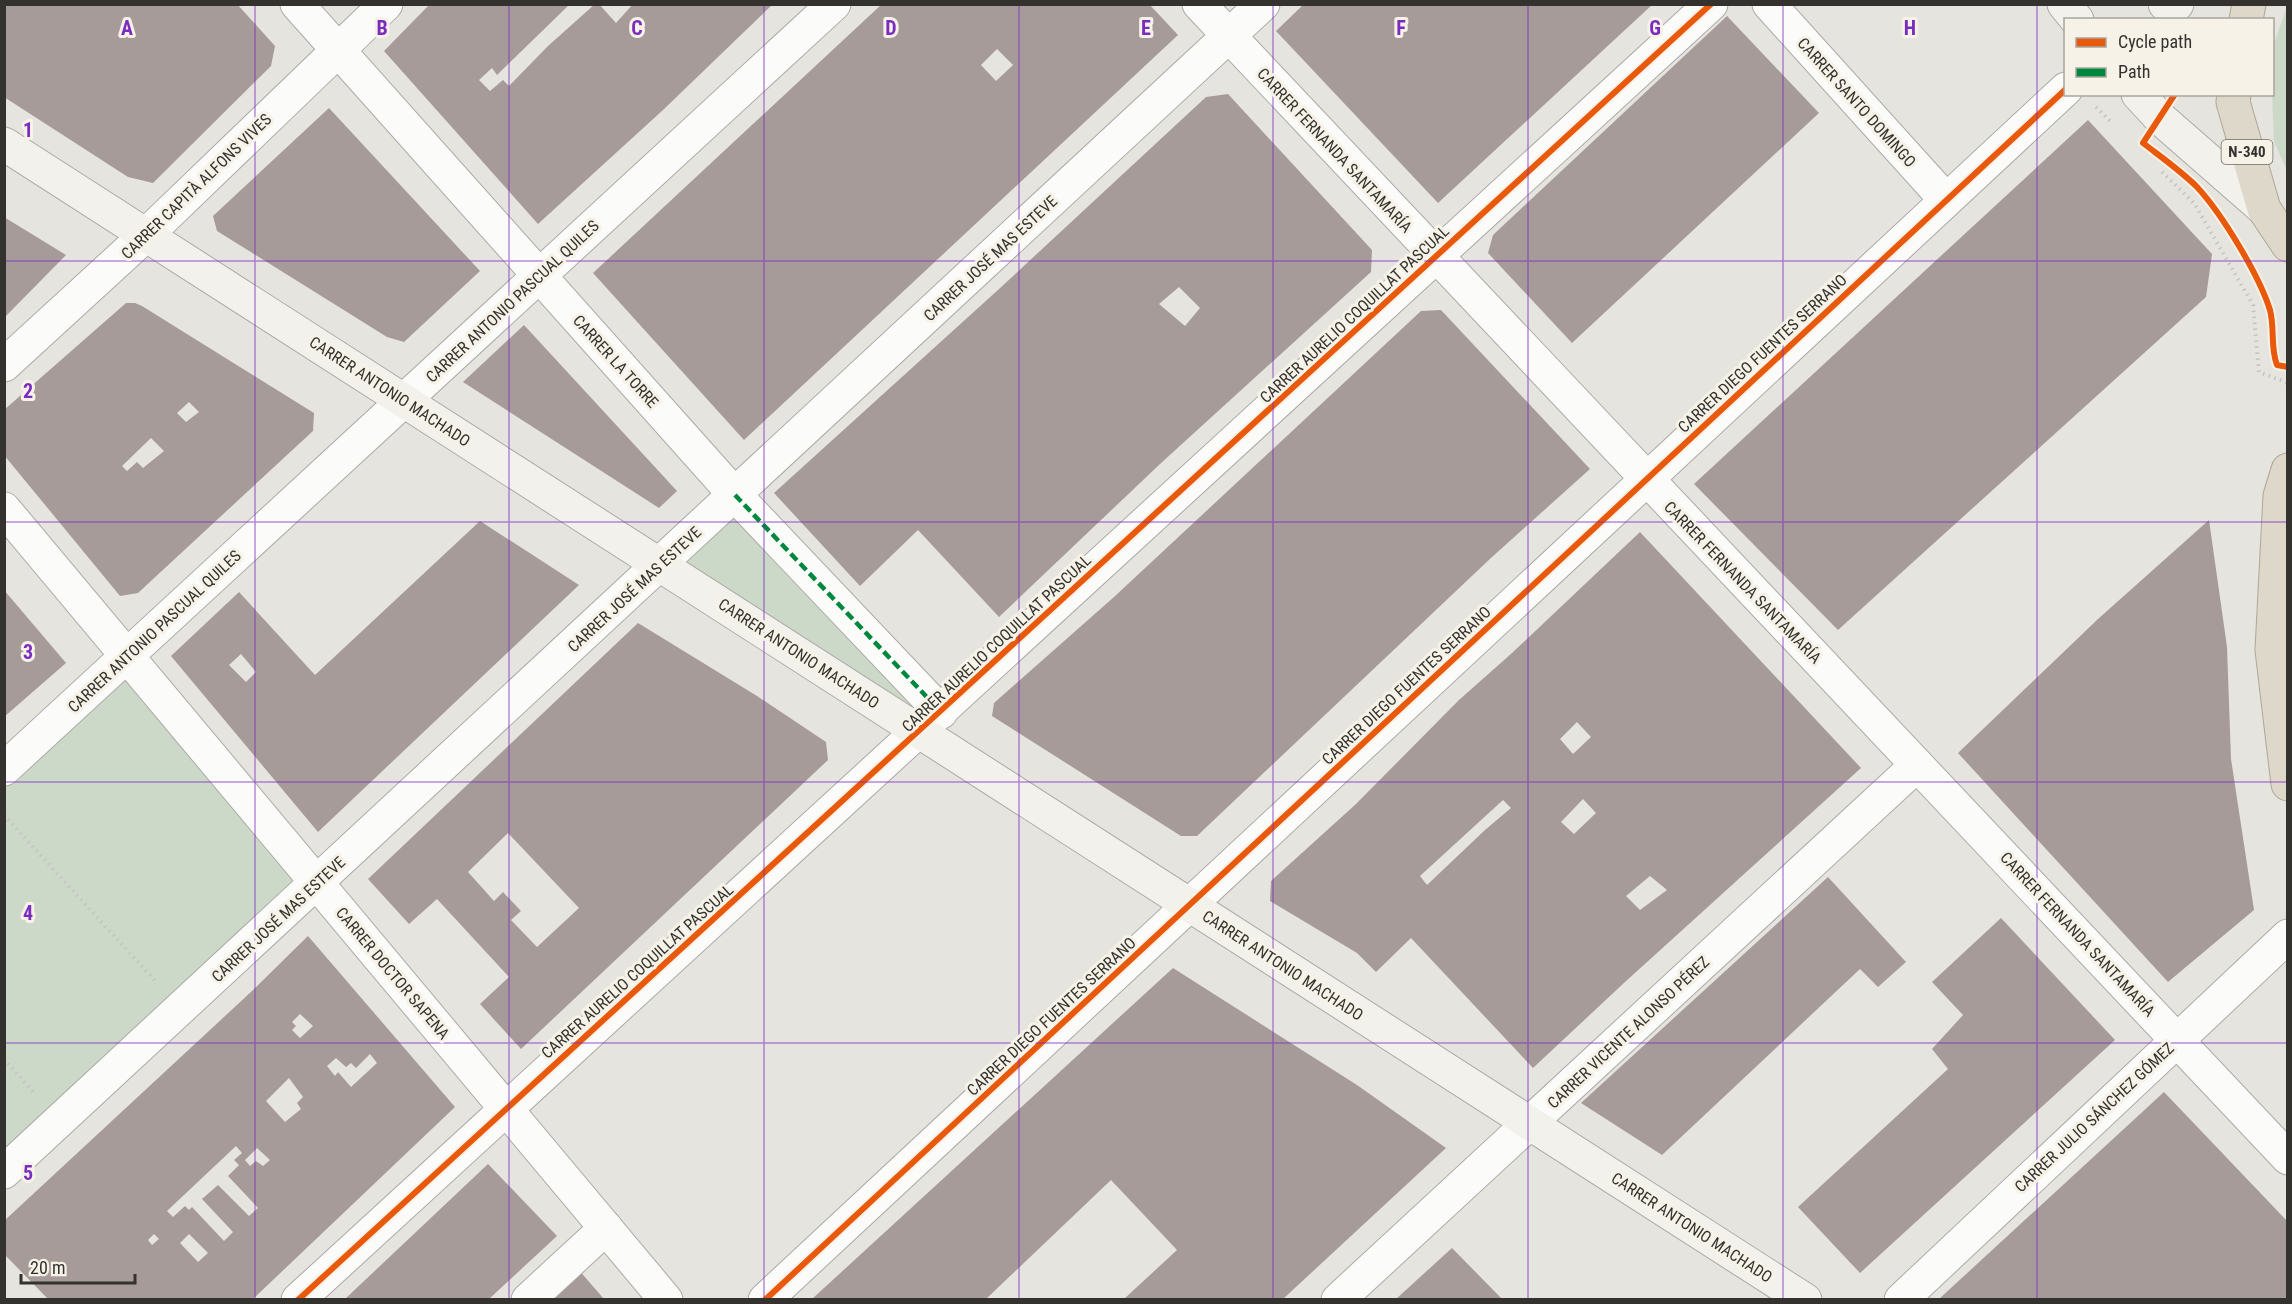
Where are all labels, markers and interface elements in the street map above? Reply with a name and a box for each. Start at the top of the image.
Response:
text: A [121,16,133,40]
text: B [376,16,388,40]
text: C [631,16,643,40]
text: D [885,16,897,40]
text: E [1141,16,1151,40]
text: F [1396,16,1406,40]
text: G [1649,16,1661,40]
text: H [1904,16,1916,40]
legend [2064,18,2274,96]
text: Cycle path [2118,31,2192,52]
street label: CARRER SANTO DOMINGO [1793,34,1920,171]
text: Path [2118,61,2151,82]
street label: CARRER FERNANDA SANTAMARÍA [1253,64,1416,237]
street label: CARRER CAPITÀ ALFONS VIVES [117,110,275,263]
text: 1 [23,118,33,142]
road number: N-340 [2222,140,2272,164]
street label: CARRER JOSÉ MAS ESTEVE [920,192,1061,325]
street label: CARRER ANTONIO PASCUAL QUILES [422,216,603,387]
street label: CARRER AURELIO COQUILLAT PASCUAL [1256,221,1453,407]
street label: CARRER DIEGO FUENTES SERRANO [1674,270,1851,437]
street label: CARRER LA TORRE [569,311,662,412]
street label: CARRER ANTONIO MACHADO [306,332,474,451]
text: 2 [23,379,33,403]
street label: CARRER FERNANDA SANTAMARÍA [1660,497,1825,667]
street label: CARRER JOSÉ MAS ESTEVE [564,523,705,656]
street label: CARRER ANTONIO PASCUAL QUILES [64,546,245,717]
street label: CARRER AURELIO COQUILLAT PASCUAL [898,550,1095,736]
street label: CARRER ANTONIO MACHADO [715,594,883,713]
street label: CARRER DIEGO FUENTES SERRANO [1318,602,1495,769]
text: 3 [23,640,33,664]
street label: CARRER FERNANDA SANTAMARÍA [1996,848,2159,1021]
street label: CARRER JOSÉ MAS ESTEVE [208,853,349,986]
street label: CARRER AURELIO COQUILLAT PASCUAL [538,880,737,1063]
text: 4 [23,901,33,925]
street label: CARRER DOCTOR SAPENA [332,903,453,1043]
street label: CARRER ANTONIO MACHADO [1199,906,1367,1025]
street label: CARRER DIEGO FUENTES SERRANO [963,933,1140,1100]
street label: CARRER VICENTE ALONSO PÉREZ [1544,952,1713,1112]
street label: CARRER JULIO SÁNCHEZ GÓMEZ [2010,1038,2178,1196]
text: 5 [23,1161,33,1185]
street label: CARRER ANTONIO MACHADO [1608,1168,1776,1287]
scale bar [21,1247,135,1285]
text: 20 m [30,1257,65,1278]

